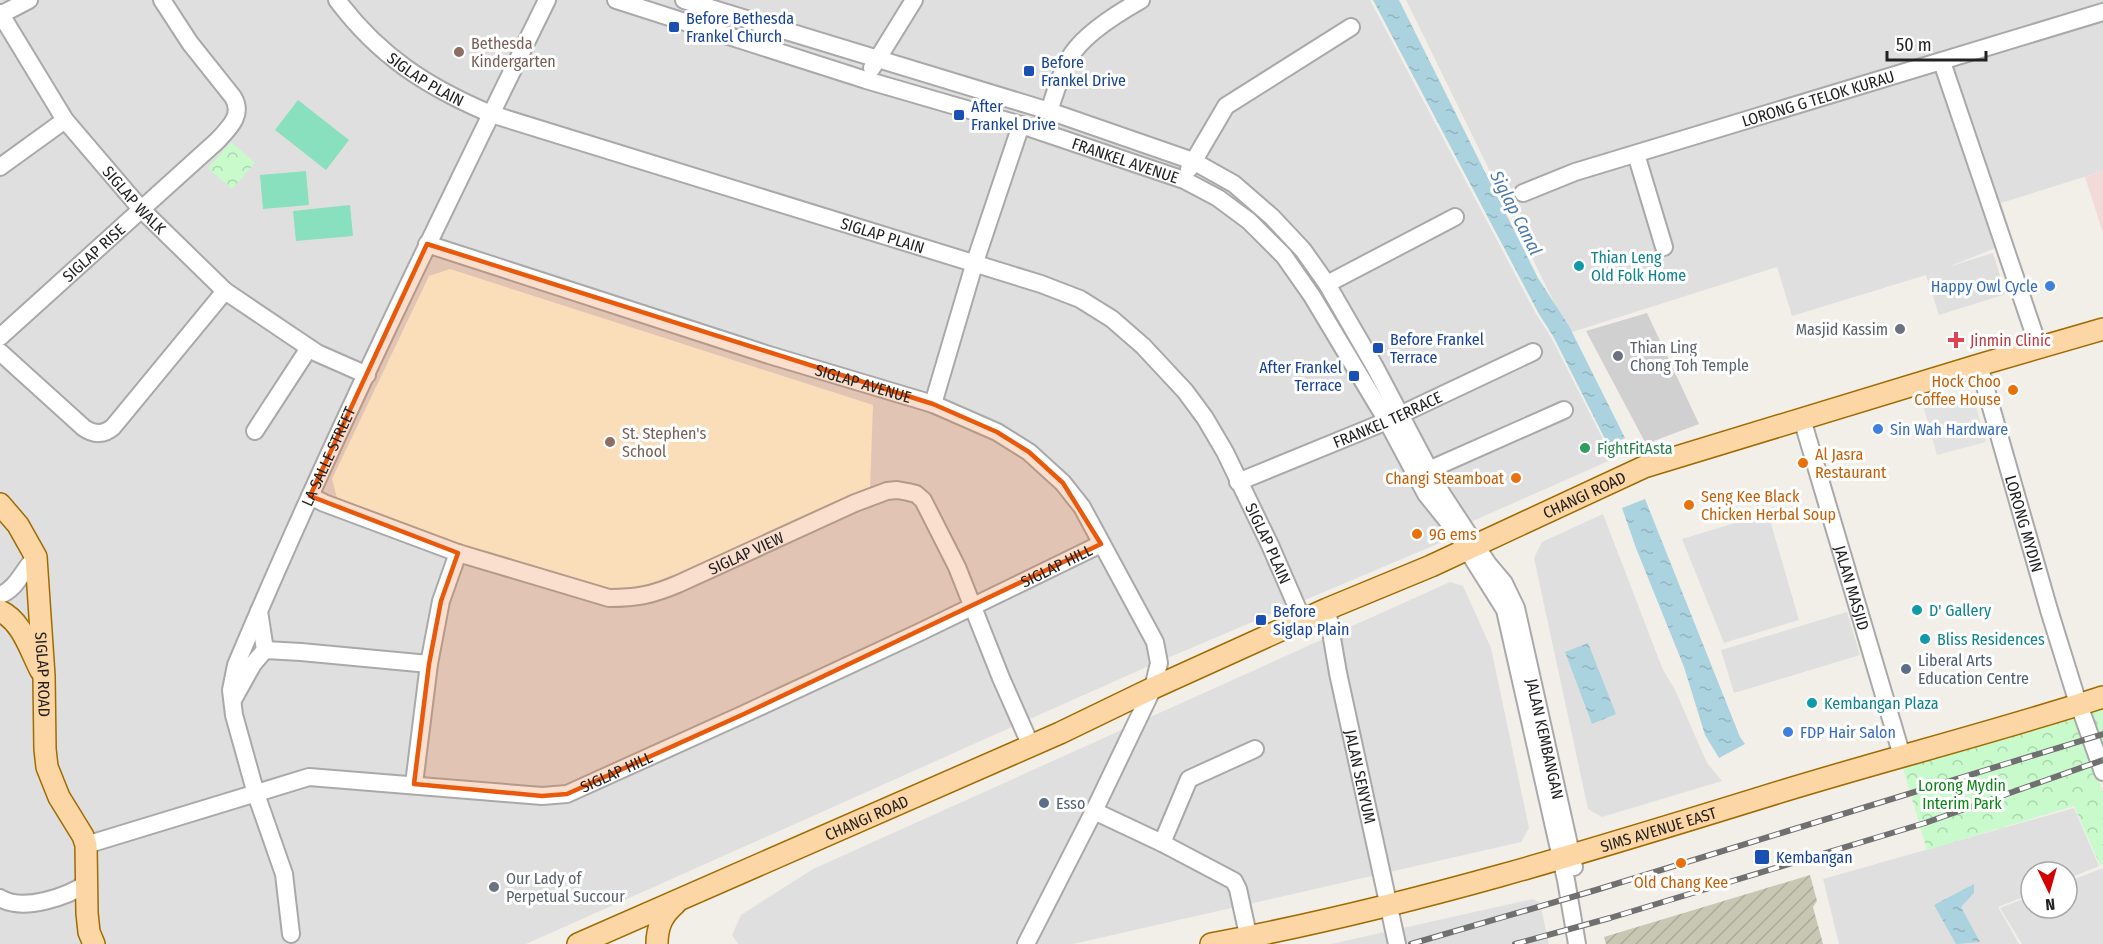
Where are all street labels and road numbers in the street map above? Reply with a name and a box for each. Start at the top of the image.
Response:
street label: SIGLAP PLAIN [384,48,467,110]
street label: LORONG G TELOK KURAU [1739,66,1897,130]
street label: FRANKEL AVENUE [1070,133,1181,187]
street label: SIGLAP WALK [99,162,170,238]
street label: SIGLAP PLAIN [838,213,927,257]
street label: SIGLAP RISE [58,220,129,286]
street label: SIGLAP AVENUE [813,360,914,407]
street label: FRANKEL TERRACE [1330,387,1445,452]
street label: LA SALLE STREET [297,403,359,509]
street label: CHANGI ROAD [1540,467,1629,522]
street label: LORONG MYDIN [2001,473,2047,574]
street label: SIGLAP PLAIN [1242,500,1295,586]
street label: SIGLAP VIEW [705,527,787,578]
street label: SIGLAP HILL [1018,540,1095,591]
street label: JALAN MASJID [1831,543,1874,632]
street label: SIGLAP ROAD [32,631,54,717]
street label: JALAN KEMBANGAN [1523,677,1568,801]
street label: JALAN SENYUM [1341,728,1380,825]
street label: SIGLAP HILL [577,747,655,796]
street label: CHANGI ROAD [822,791,911,844]
street label: SIMS AVENUE EAST [1598,803,1719,856]

